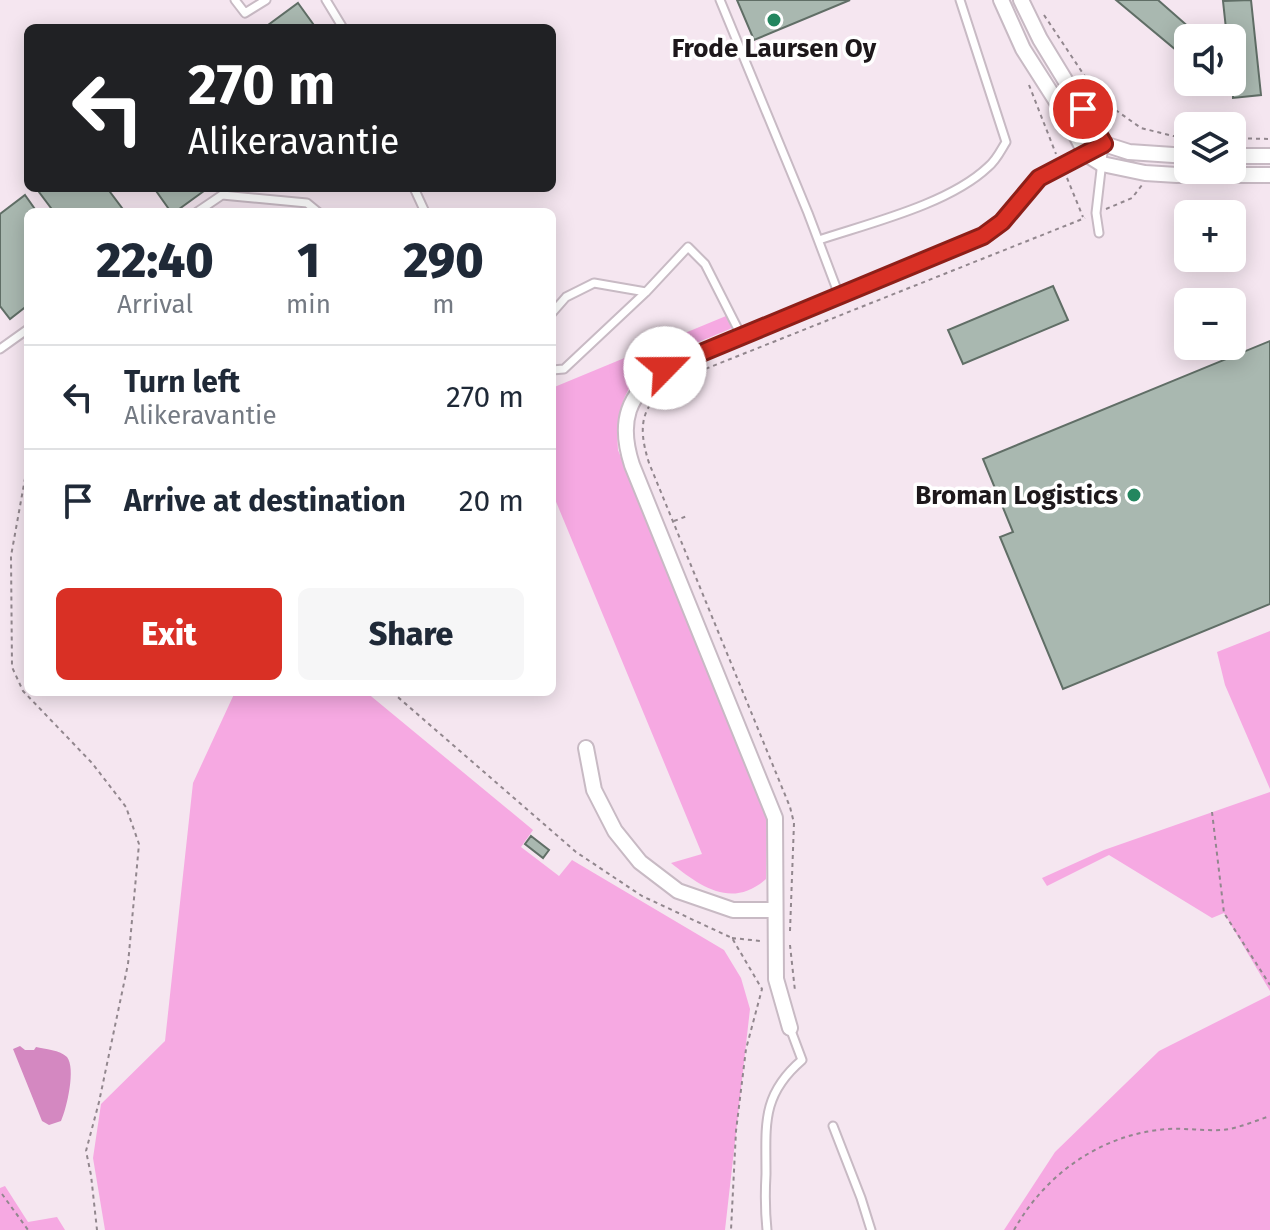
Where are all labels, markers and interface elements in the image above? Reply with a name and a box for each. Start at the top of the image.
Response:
marker: Frode Laursen Oy [765,11,783,29]
map controls [1174,24,1246,360]
button: sound [1174,24,1246,96]
place label: Frode Laursen Oy [672,33,877,64]
text: 270 m [188,52,335,119]
icon: left [56,56,160,160]
pin [1049,75,1117,143]
icon: arrive [1061,87,1105,131]
button: layers [1174,112,1246,184]
text: Alikeravantie [188,120,399,164]
button: + [1174,200,1246,272]
text: 22:40 [96,232,214,290]
text: 1 [297,232,320,290]
text: 290 [403,232,484,290]
button: − [1174,288,1246,360]
text: Arrival [117,289,193,320]
text: min [286,289,331,320]
text: m [432,289,455,320]
position arrow [623,326,707,410]
text: Turn left [124,364,240,400]
icon: left [56,375,100,419]
text: 270 m [446,379,524,415]
text: Alikeravantie [124,400,277,431]
icon: arrive [56,479,100,523]
place label: Broman Logistics [915,480,1118,511]
text: Arrive at destination [124,483,406,519]
text: 20 m [459,483,524,519]
marker: Broman Logistics [1125,486,1143,504]
button: Exit [56,588,282,680]
button: Share [298,588,524,680]

